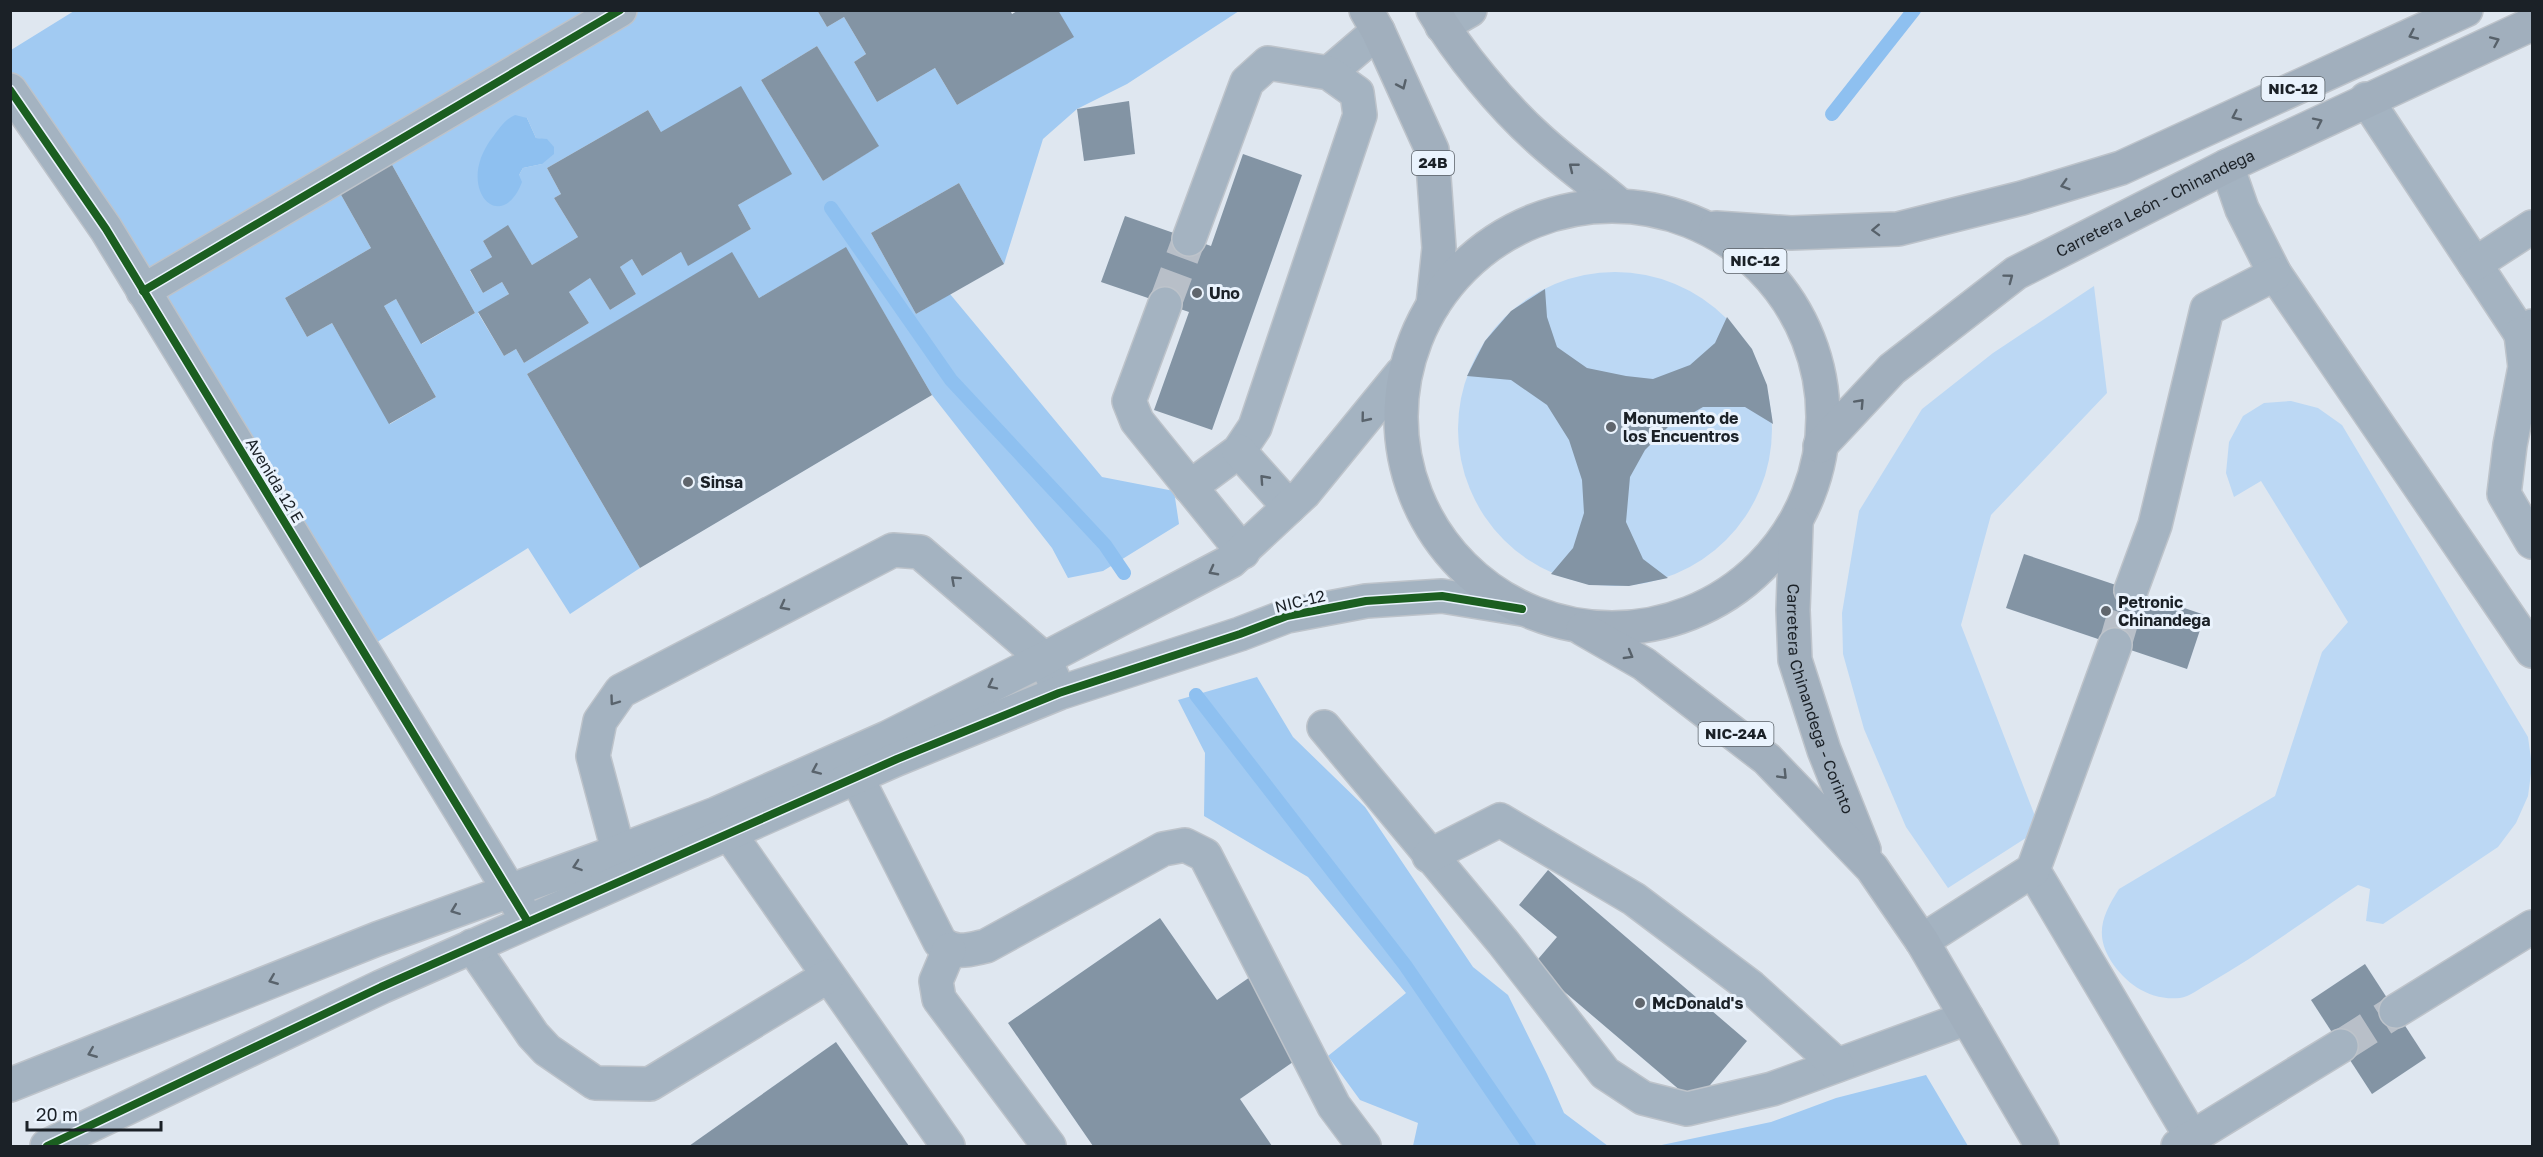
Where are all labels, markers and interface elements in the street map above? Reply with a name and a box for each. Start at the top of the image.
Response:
one-way arrow [2408,27,2419,39]
one-way arrow [2489,36,2500,48]
road number: NIC-12 [2262,77,2324,101]
one-way arrow [1395,78,1407,89]
one-way arrow [2231,108,2242,120]
one-way arrow [2311,118,2322,130]
street label: Carretera León - Chinandega [2052,145,2258,261]
road number: 24B [1412,151,1454,175]
one-way arrow [1569,163,1580,174]
one-way arrow [2060,178,2071,190]
one-way arrow [1871,224,1880,236]
road number: NIC-12 [1724,249,1786,273]
one-way arrow [2002,275,2013,286]
place label: Uno [1209,283,1240,303]
marker: Uno [1190,286,1204,300]
one-way arrow [1853,400,1864,410]
place label: Monumento de los Encuentros [1623,408,1739,446]
one-way arrow [1361,412,1372,423]
marker: Monumento de los Encuentros [1604,420,1618,434]
street label: Avenida 12 E [242,434,308,526]
place label: Sinsa [700,472,743,492]
marker: Sinsa [681,475,695,489]
one-way arrow [1260,475,1271,486]
one-way arrow [1209,563,1220,575]
one-way arrow [951,576,961,587]
street label: Carretera Chinandega - Corinto [1783,583,1858,817]
street label: NIC-12 [1273,585,1327,617]
place label: Petronic Chinandega [2118,592,2210,630]
one-way arrow [779,599,790,611]
marker: Petronic Chinandega [2099,604,2113,618]
one-way arrow [1623,648,1633,660]
one-way arrow [987,678,998,690]
one-way arrow [610,694,621,705]
road number: NIC-24A [1698,722,1774,746]
one-way arrow [811,763,822,775]
one-way arrow [1776,768,1787,779]
one-way arrow [572,859,583,872]
one-way arrow [450,903,461,915]
one-way arrow [269,973,279,986]
place label: McDonald's [1652,993,1743,1013]
marker: McDonald's [1633,996,1647,1010]
one-way arrow [88,1046,99,1058]
scale bar [27,1094,160,1132]
text: 20 m [36,1103,78,1125]

